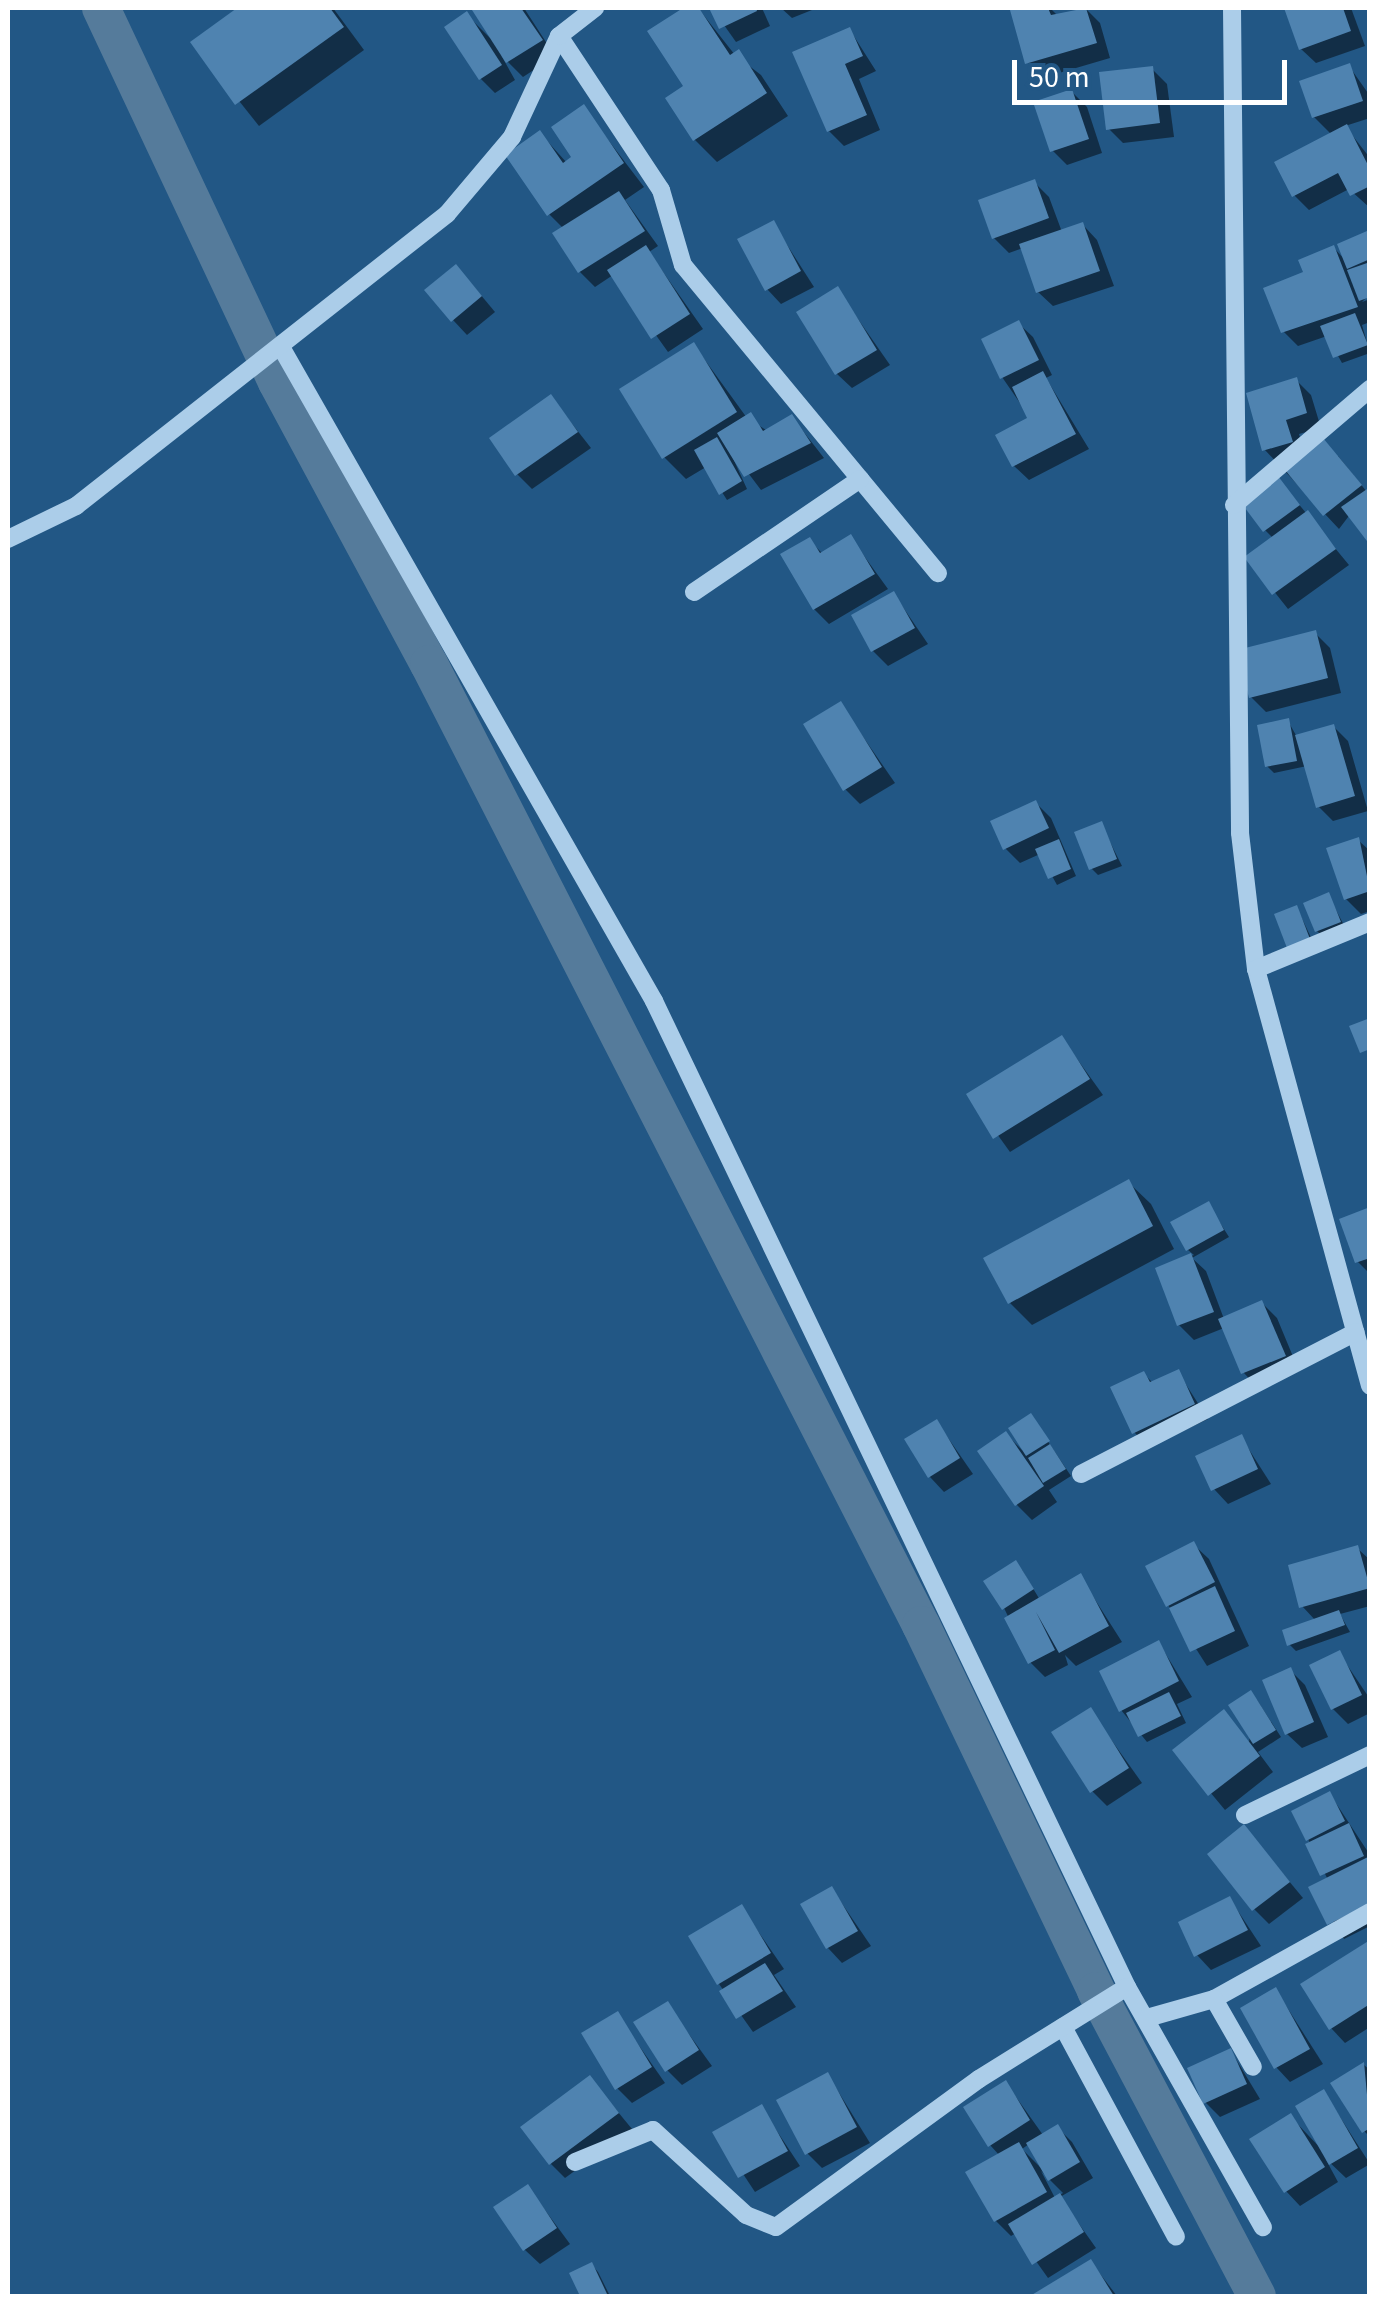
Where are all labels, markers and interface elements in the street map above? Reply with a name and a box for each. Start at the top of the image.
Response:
scale bar [1017,40,1292,102]
text: 50 m [1029,56,1090,99]

